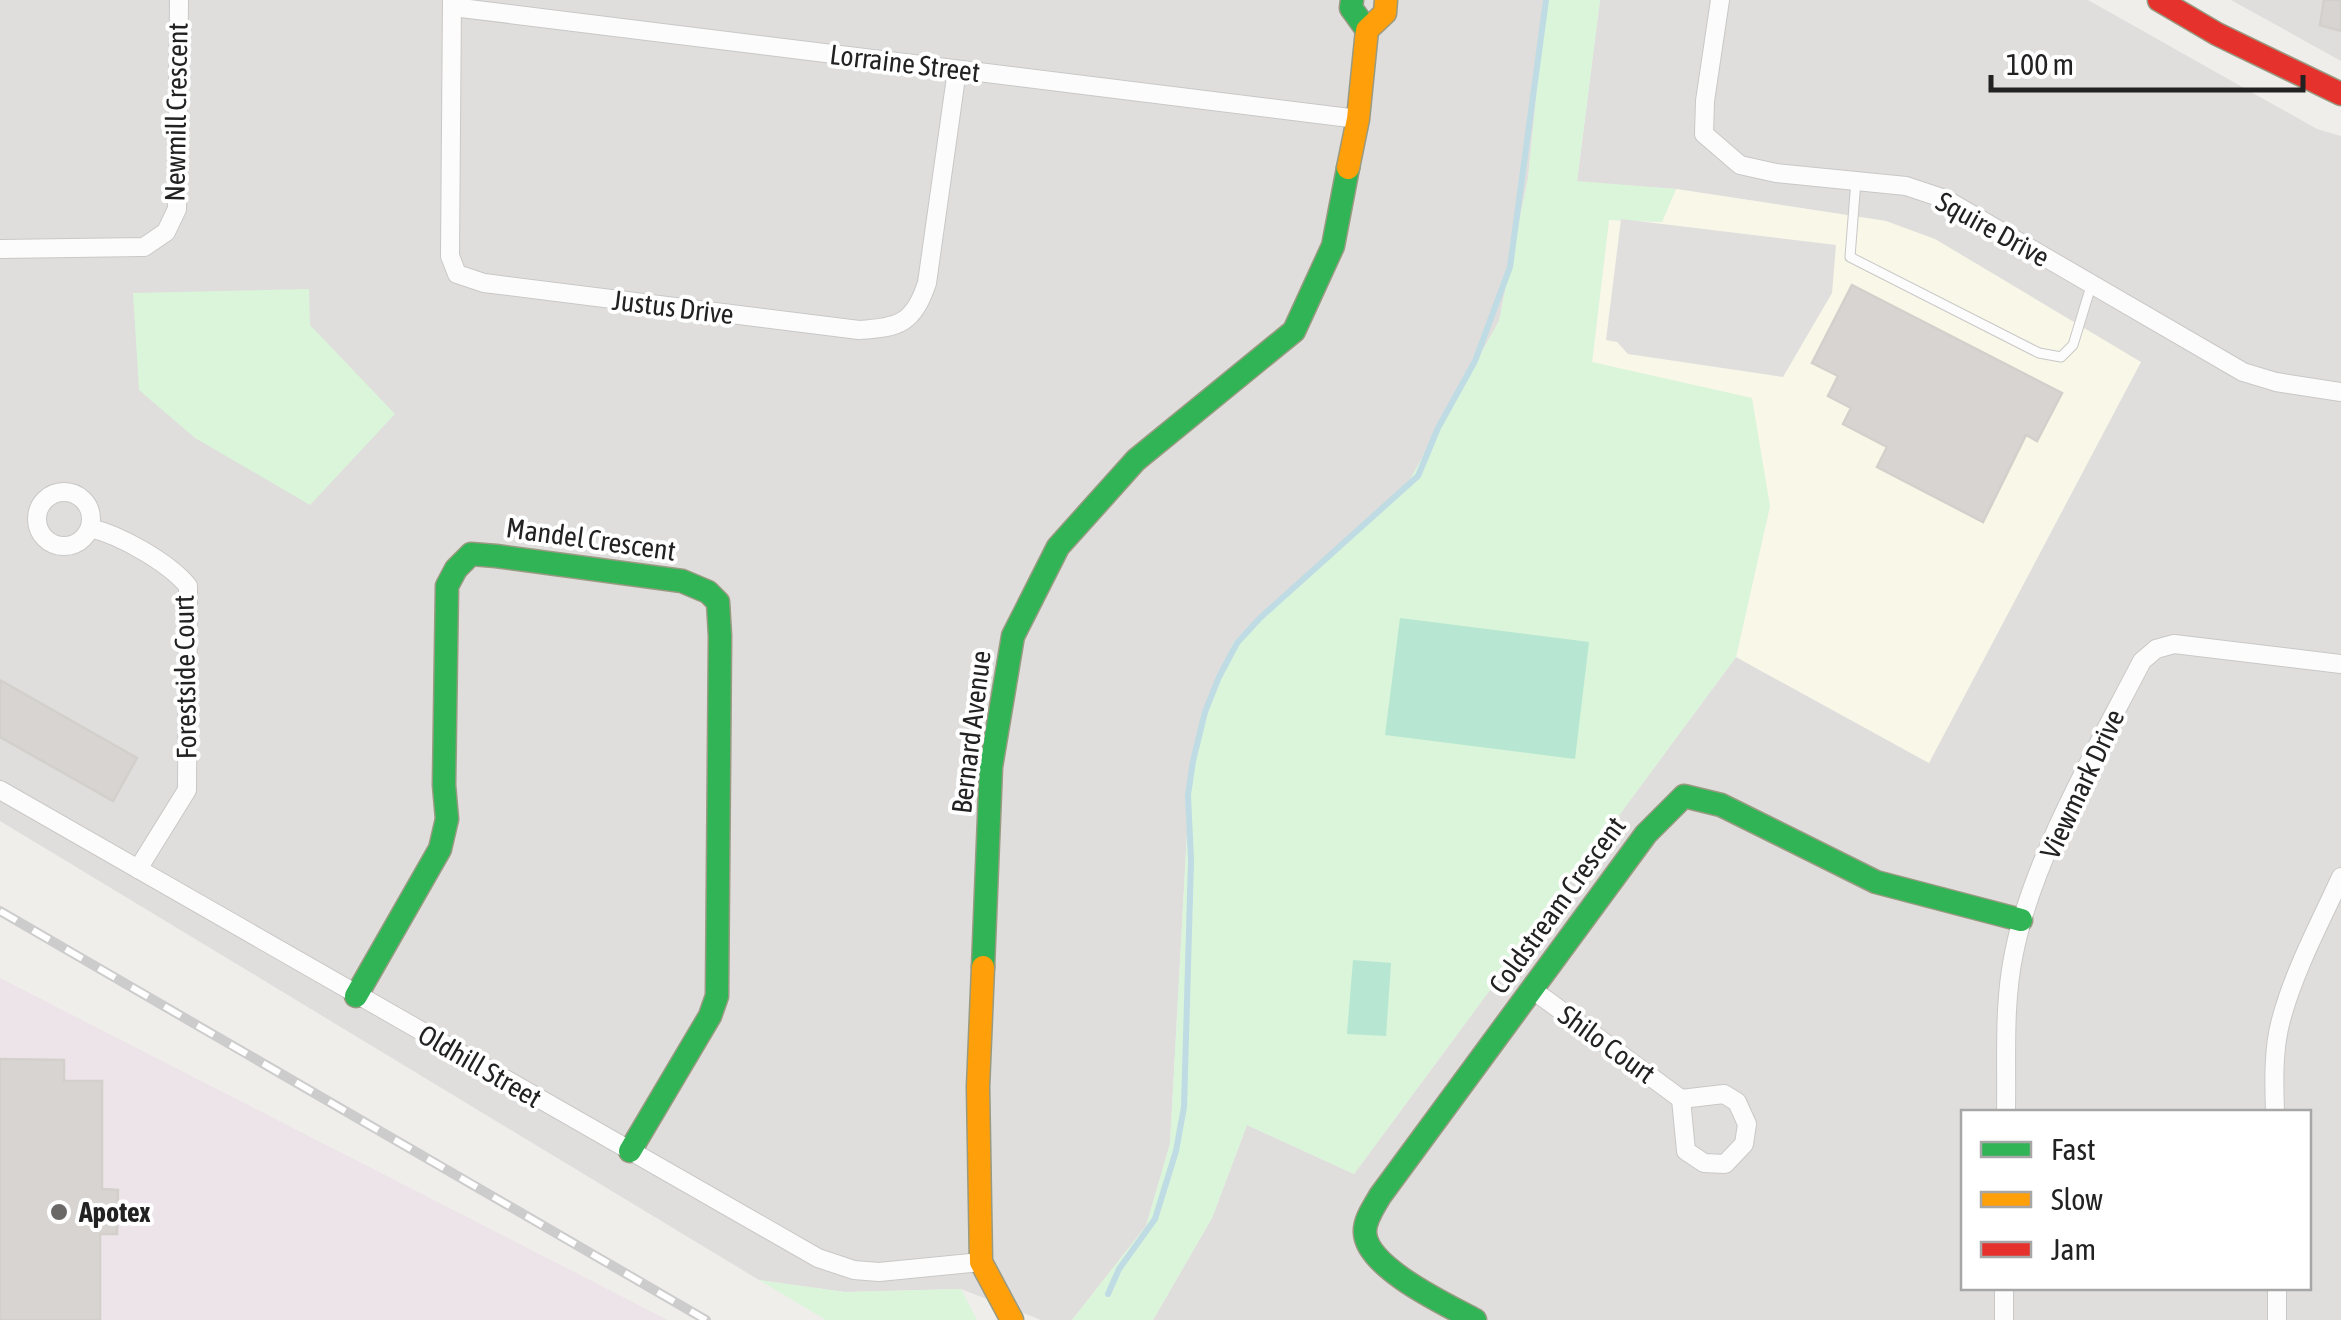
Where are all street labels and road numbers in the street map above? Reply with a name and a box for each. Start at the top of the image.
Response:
street label: Newmill Crescent [158,22,194,202]
street label: Lorraine Street [828,38,982,88]
street label: Squire Drive [1931,185,2055,273]
street label: Justus Drive [610,284,736,330]
street label: Mandel Crescent [504,511,678,567]
street label: Forestside Court [168,595,202,759]
street label: Bernard Avenue [945,649,997,815]
street label: Viewmark Drive [2033,704,2131,864]
street label: Coldstream Crescent [1482,811,1632,999]
street label: Shilo Court [1553,998,1661,1090]
street label: Oldhill Street [413,1018,547,1114]

